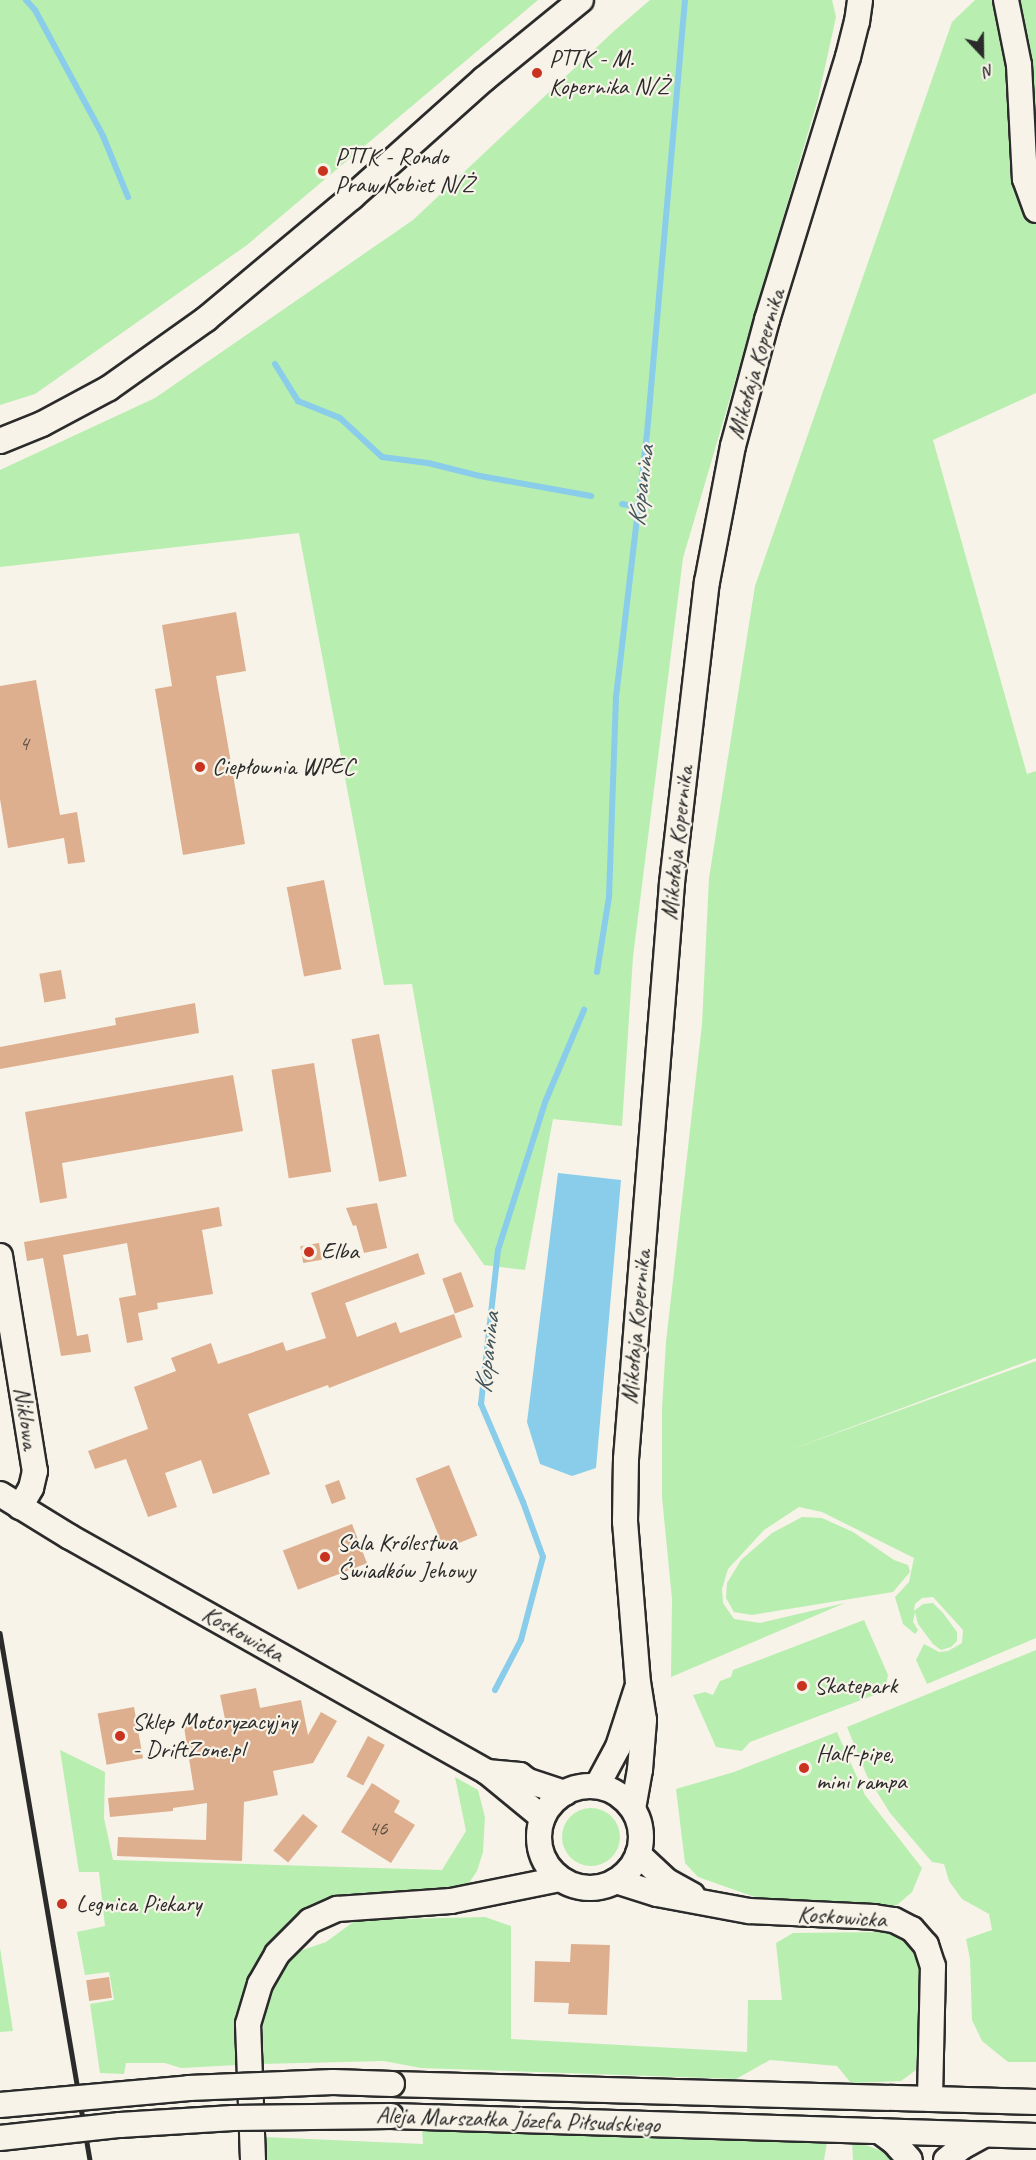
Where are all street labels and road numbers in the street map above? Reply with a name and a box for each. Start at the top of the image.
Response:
street label: Mikołaja Kopernika [721,286,791,442]
street label: Mikołaja Kopernika [655,765,699,921]
street label: Mikołaja Kopernika [615,1249,657,1405]
street label: Niklowa [7,1385,45,1451]
street label: Koskowicka [197,1599,289,1669]
street label: Koskowicka [796,1900,888,1934]
street label: Aleja Marszałka Józefa Piłsudskiego [376,2101,660,2139]

